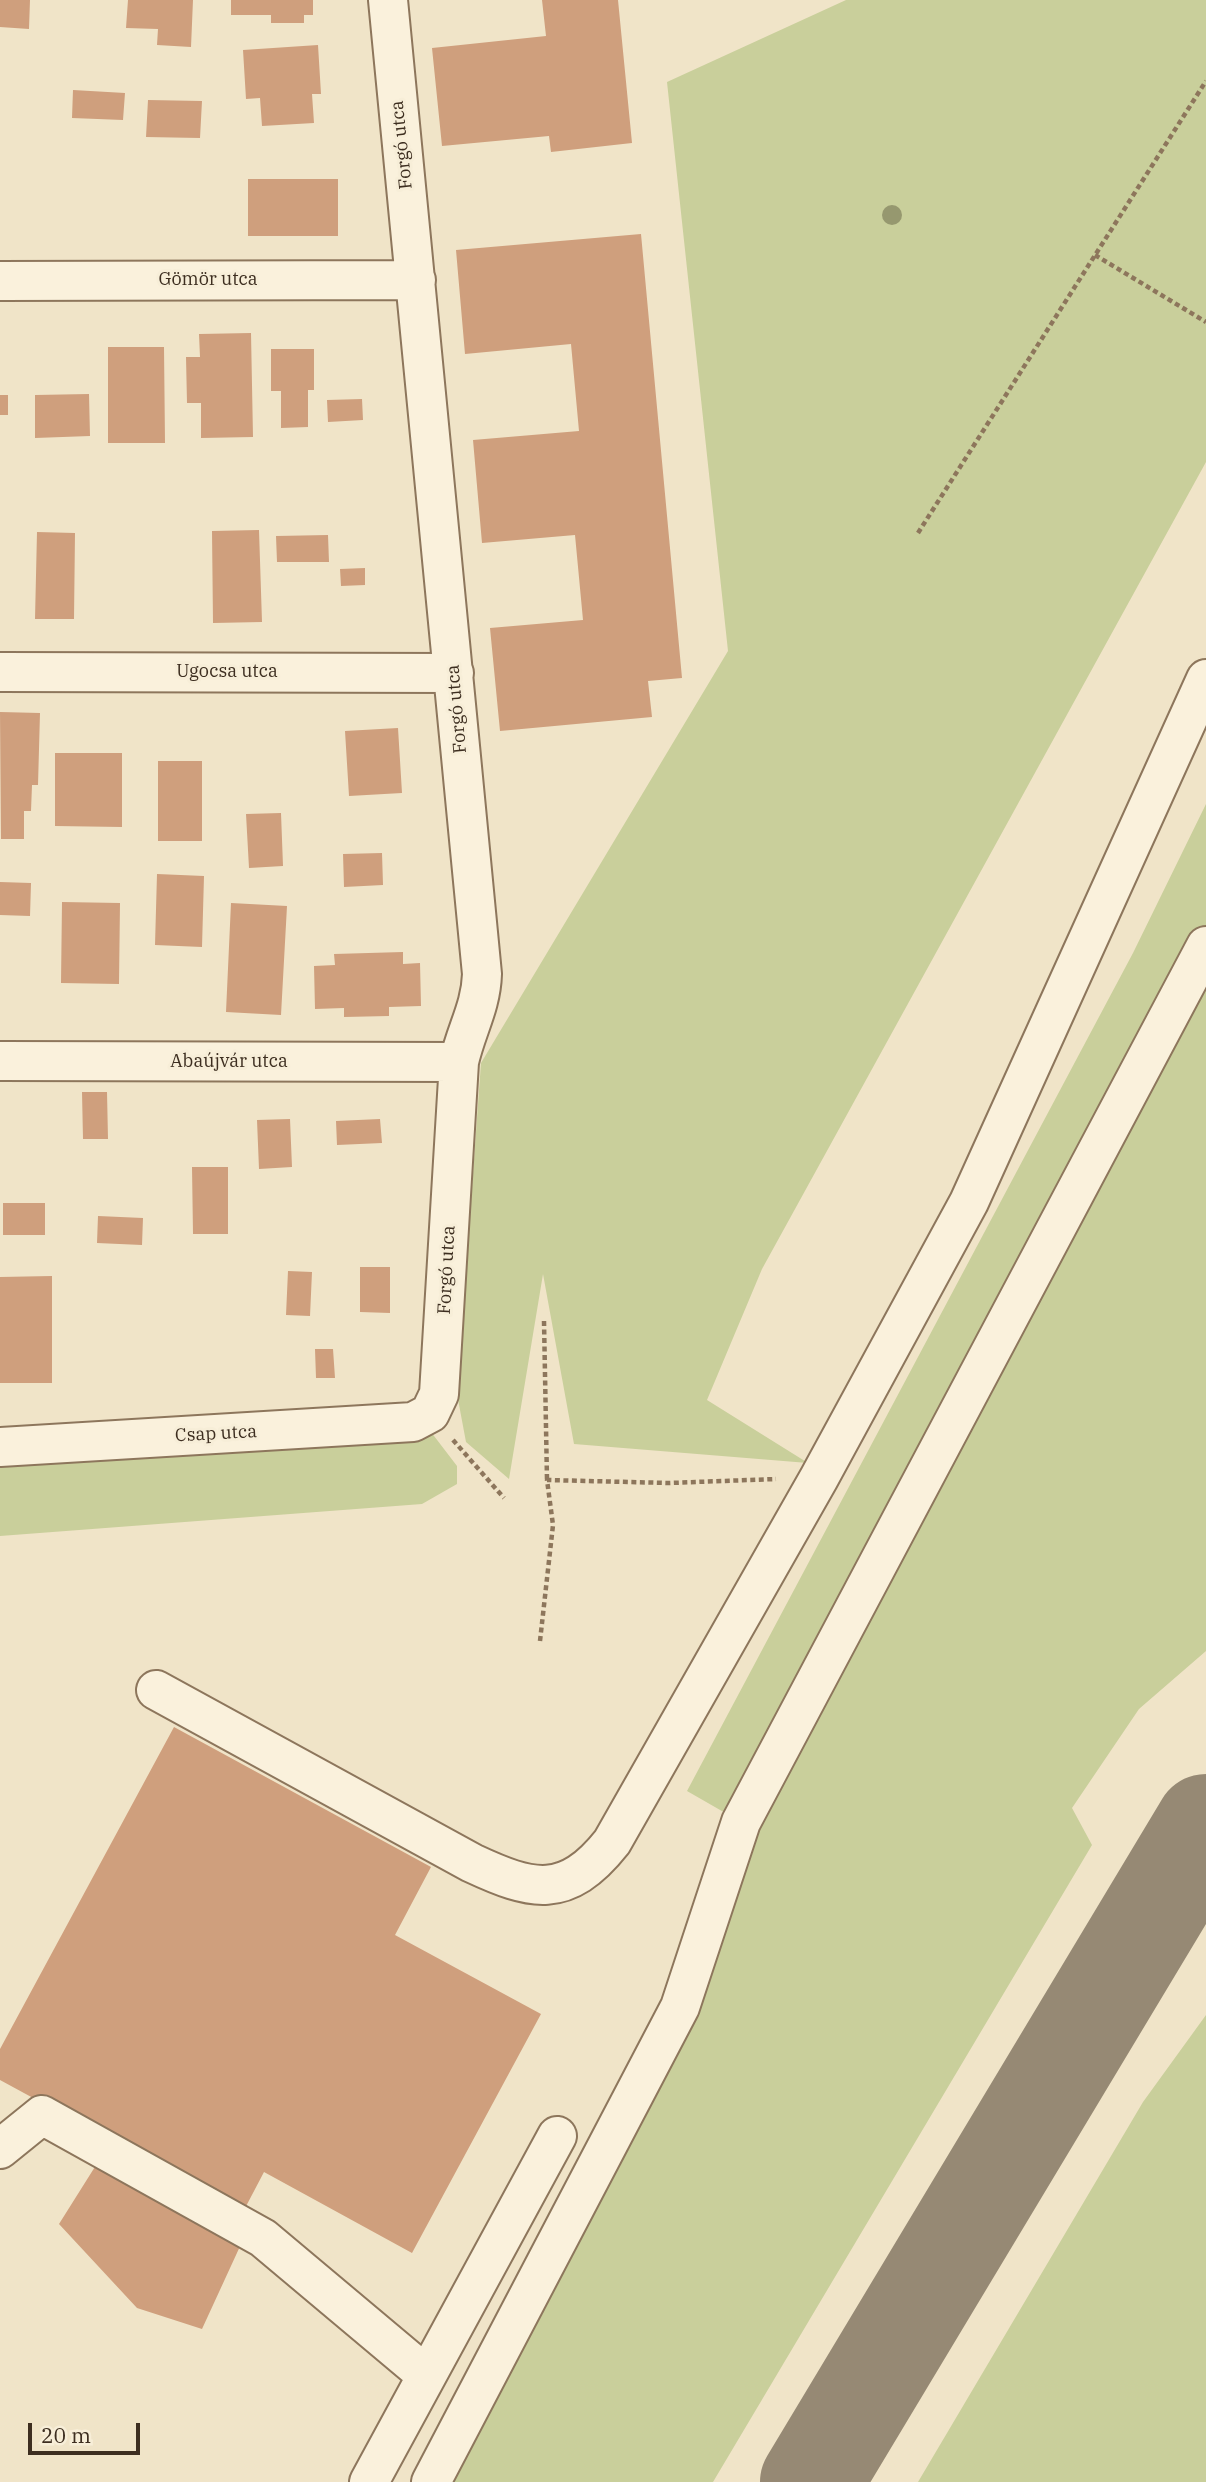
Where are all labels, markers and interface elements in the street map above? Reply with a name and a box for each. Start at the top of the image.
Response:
street label: Forgó utca [387,99,417,191]
street label: Gömör utca [158,269,258,291]
street label: Ugocsa utca [176,661,278,683]
street label: Forgó utca [442,664,472,754]
street label: Abaújvár utca [170,1051,288,1073]
street label: Forgó utca [434,1225,460,1315]
street label: Csap utca [174,1421,258,1447]
scale bar [32,2408,144,2452]
text: 20 m [41,2421,91,2449]

